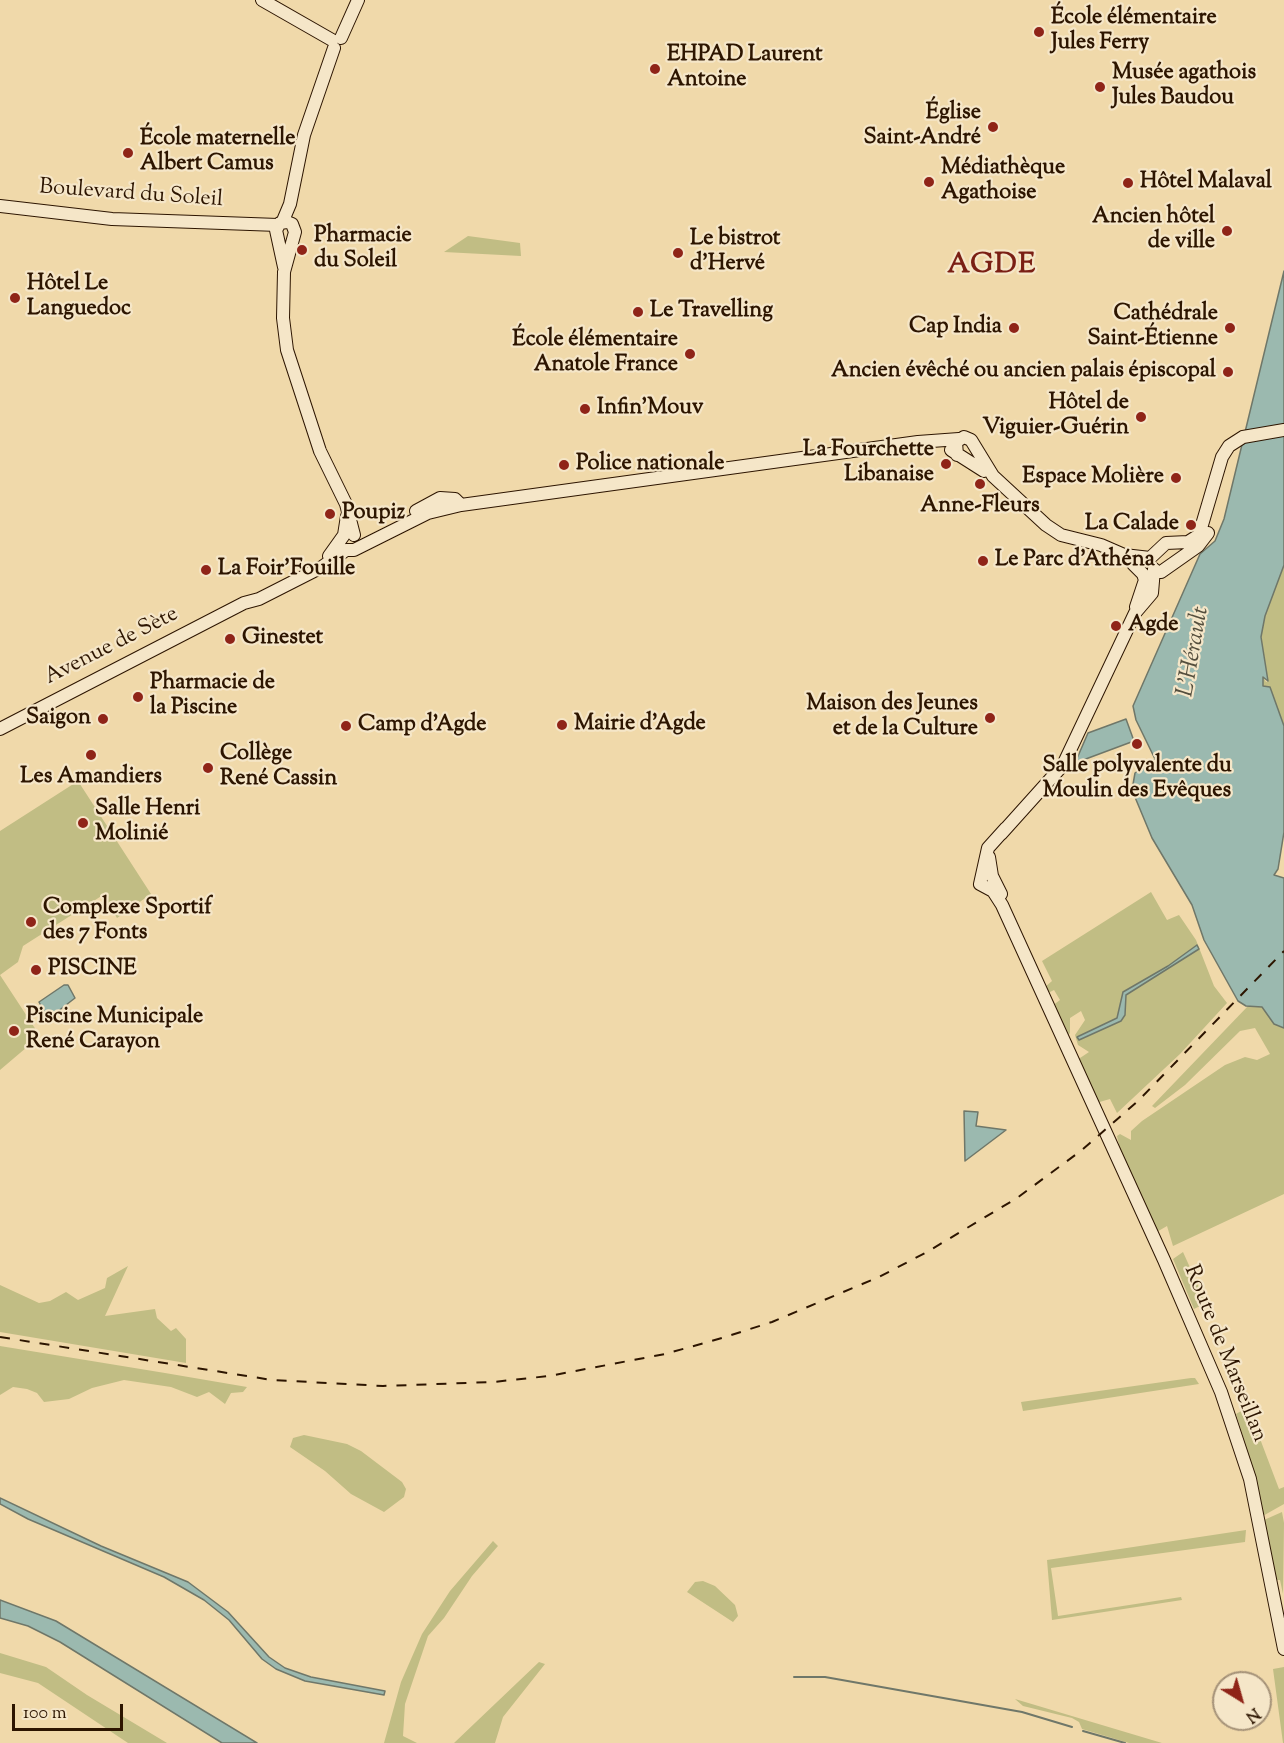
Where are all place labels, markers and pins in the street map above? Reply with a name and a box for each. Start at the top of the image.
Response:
place label: École élémentaire Jules Ferry [1051,6,1217,57]
marker: École élémentaire Jules Ferry [1032,25,1046,39]
place label: EHPAD Laurent Antoine [667,43,823,94]
place label: Musée agathois Jules Baudou [1112,61,1256,112]
marker: EHPAD Laurent Antoine [648,62,662,76]
marker: Musée agathois Jules Baudou [1093,80,1107,94]
place label: Église Saint-André [863,101,981,152]
marker: Église Saint-André [986,120,1000,134]
place label: École maternelle Albert Camus [140,127,295,178]
marker: École maternelle Albert Camus [121,146,135,160]
place label: Médiathèque Agathoise [941,156,1065,208]
place label: Hôtel Malaval [1140,170,1272,196]
marker: Médiathèque Agathoise [922,175,936,189]
marker: Hôtel Malaval [1121,176,1135,190]
place label: Ancien hôtel de ville [1092,205,1215,256]
place label: Pharmacie du Soleil [314,224,412,276]
marker: Ancien hôtel de ville [1220,224,1234,238]
place label: Le bistrot d'Hervé [690,227,780,278]
marker: Pharmacie du Soleil [295,243,309,257]
marker: Le bistrot d'Hervé [671,246,685,260]
place label: Hôtel Le Languedoc [27,272,131,324]
marker: Hôtel Le Languedoc [8,291,22,305]
place label: Le Travelling [650,299,773,325]
place label: Cathédrale Saint-Étienne [1087,302,1218,354]
marker: Le Travelling [631,305,645,319]
place label: Cap India [909,315,1002,341]
marker: Cap India [1007,321,1021,335]
marker: Cathédrale Saint-Étienne [1223,321,1237,335]
place label: École élémentaire Anatole France [512,328,678,380]
marker: École élémentaire Anatole France [683,347,697,361]
place label: Ancien évêché ou ancien palais épiscopal [831,359,1216,385]
marker: Ancien évêché ou ancien palais épiscopal [1221,365,1235,379]
place label: Hôtel de Viguier-Guérin [982,391,1129,442]
place label: Infin'Mouv [597,396,703,422]
marker: Infin'Mouv [578,402,592,416]
marker: Hôtel de Viguier-Guérin [1134,410,1148,424]
place label: La Fourchette Libanaise [803,438,934,490]
place label: Police nationale [576,452,724,478]
marker: La Fourchette Libanaise [939,457,953,471]
marker: Police nationale [557,458,571,472]
place label: Espace Molière [1022,465,1164,491]
marker: Espace Molière [1169,471,1183,485]
marker: Anne-Fleurs [973,477,987,491]
place label: Anne-Fleurs [920,494,1040,520]
place label: Poupiz [342,501,405,527]
marker: Poupiz [323,507,337,521]
place label: La Calade [1085,512,1179,538]
marker: La Calade [1184,518,1198,532]
place label: Le Parc d'Athéna [995,548,1155,574]
marker: Le Parc d'Athéna [976,554,990,568]
place label: La Foir'Fouille [218,557,355,583]
marker: La Foir'Fouille [199,563,213,577]
place label: Agde [1128,613,1179,639]
marker: Agde [1109,619,1123,633]
place label: Ginestet [242,626,323,652]
marker: Ginestet [223,632,237,646]
place label: Pharmacie de la Piscine [150,671,275,722]
marker: Pharmacie de la Piscine [131,690,145,704]
place label: Maison des Jeunes et de la Culture [806,692,978,744]
place label: Saigon [26,706,91,732]
marker: Maison des Jeunes et de la Culture [983,711,997,725]
marker: Saigon [96,712,110,726]
place label: Mairie d'Agde [574,712,706,738]
place label: Camp d'Agde [358,713,486,739]
marker: Mairie d'Agde [555,718,569,732]
marker: Camp d'Agde [339,719,353,733]
marker: Salle polyvalente du Moulin des Evêques [1130,737,1144,751]
place label: Collège René Cassin [220,742,337,794]
marker: Les Amandiers [84,748,98,762]
place label: Salle polyvalente du Moulin des Evêques [1042,754,1232,806]
marker: Collège René Cassin [201,761,215,775]
place label: Les Amandiers [20,765,162,791]
place label: Salle Henri Molinié [95,797,200,848]
marker: Salle Henri Molinié [76,816,90,830]
place label: Complexe Sportif des 7 Fonts [43,896,212,948]
marker: Complexe Sportif des 7 Fonts [24,915,38,929]
place label: PISCINE [48,957,137,983]
marker: PISCINE [29,963,43,977]
place label: Piscine Municipale René Carayon [26,1005,203,1056]
marker: Piscine Municipale René Carayon [7,1024,21,1038]

